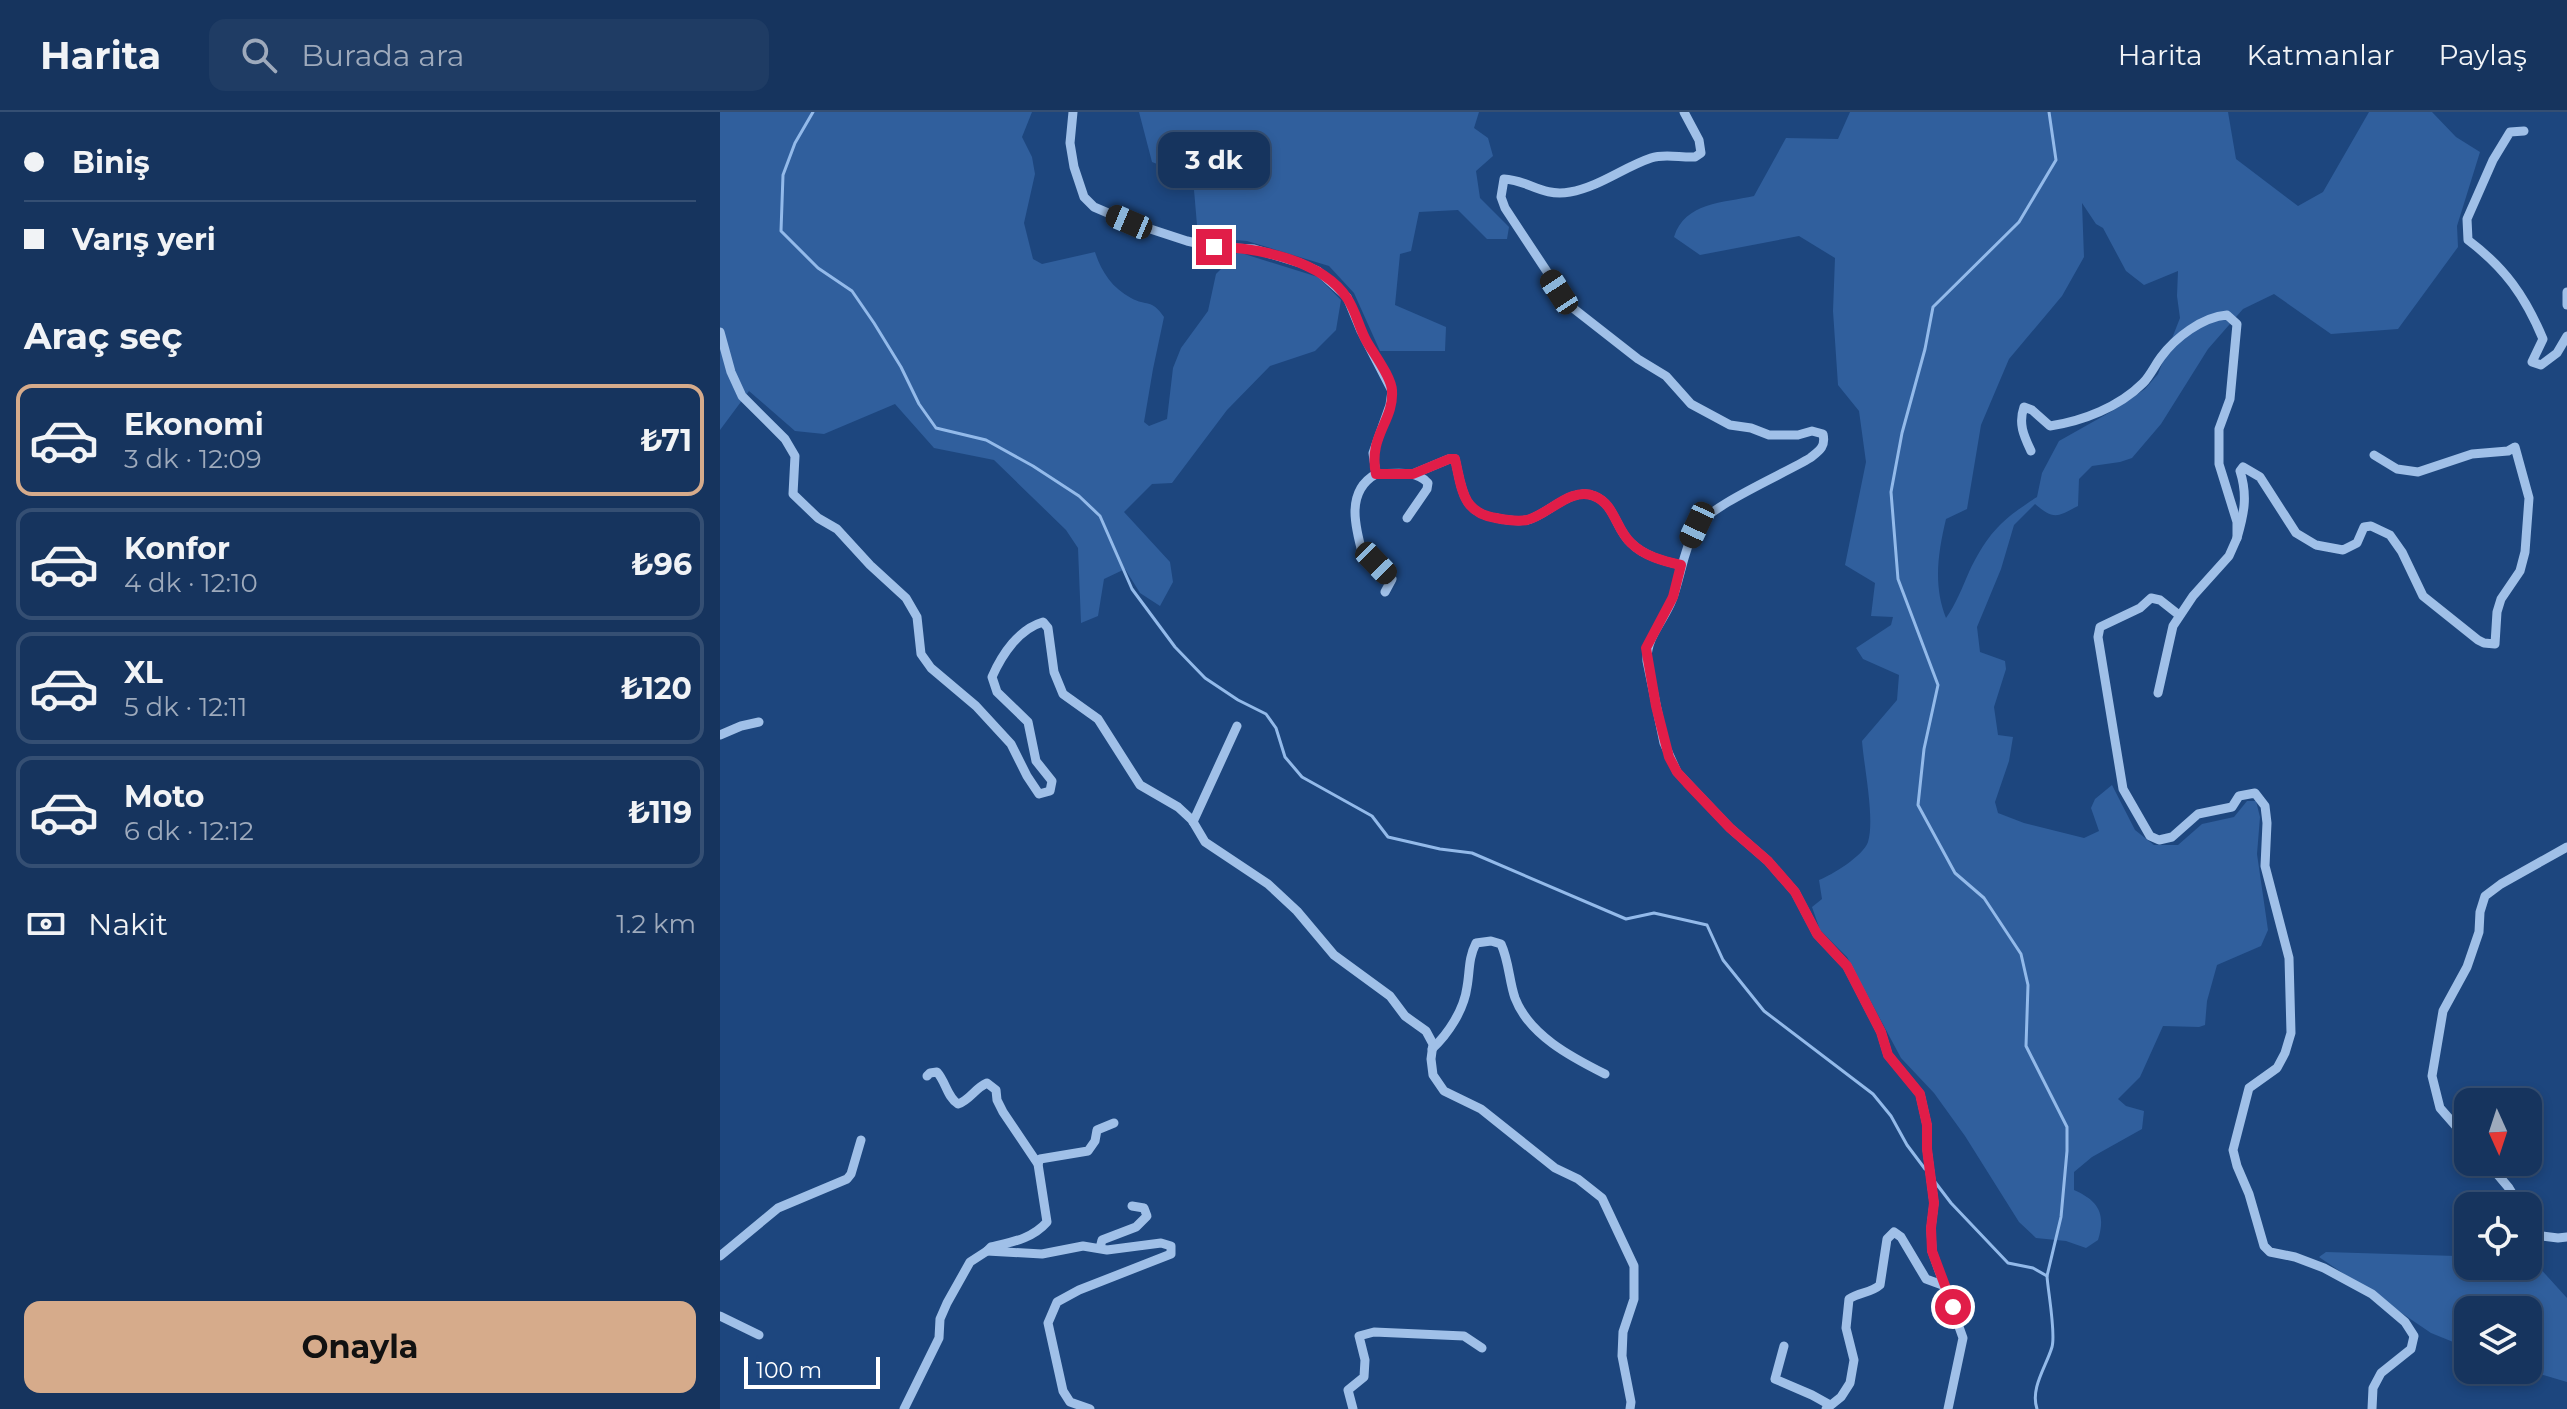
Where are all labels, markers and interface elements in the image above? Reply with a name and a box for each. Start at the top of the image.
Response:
search box [209,19,769,91]
text: Harita [40,32,161,79]
icon: search [237,33,281,77]
text: Burada ara [301,37,465,74]
text: Harita [2118,38,2203,72]
text: Katmanlar [2247,38,2394,72]
text: Paylaş [2438,38,2527,72]
callout: 3 dk [1158,131,1270,187]
text: Biniş [72,144,150,181]
text: 3 dk [1185,144,1243,176]
car [1102,202,1156,242]
text: Varış yeri [72,221,216,258]
route end [1196,229,1232,265]
car [1536,265,1582,319]
text: Araç seç [24,314,183,358]
icon: car [28,404,100,476]
text: Ekonomi [124,406,264,443]
text: ₺71 [640,422,692,459]
text: 3 dk · 12:09 [124,443,262,475]
car [1676,498,1718,552]
icon: car [28,528,100,600]
text: Konfor [124,530,230,567]
car [1351,537,1401,589]
text: ₺96 [631,546,692,583]
text: 4 dk · 12:10 [124,567,258,599]
icon: car [28,652,100,724]
text: XL [124,654,163,691]
text: ₺120 [621,670,692,707]
text: 5 dk · 12:11 [124,691,247,723]
icon: car [28,776,100,848]
text: Moto [124,778,205,815]
text: ₺119 [628,794,692,831]
text: 6 dk · 12:12 [124,815,254,847]
icon: cash [24,902,68,946]
text: Nakit [88,906,168,943]
text: 1.2 km [616,908,696,940]
north arrow [2454,1088,2542,1176]
map controls [2454,1088,2542,1384]
button: locate [2454,1192,2542,1280]
route start [1935,1289,1971,1325]
button: layers [2454,1296,2542,1384]
button: Onayla [24,1301,696,1393]
scale bar [744,1353,880,1389]
text: 100 m [756,1357,822,1384]

